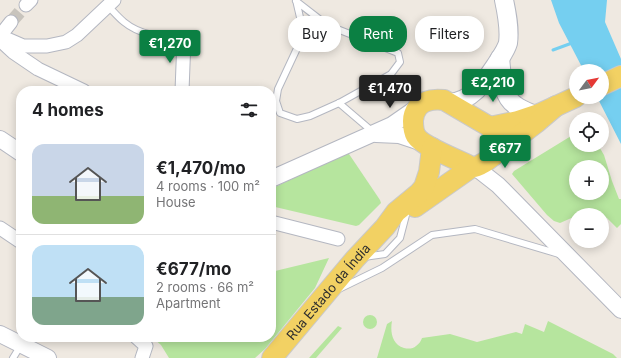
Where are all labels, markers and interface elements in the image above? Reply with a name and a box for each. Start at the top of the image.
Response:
chip: Buy [288,16,341,52]
chip: Rent [349,16,407,52]
chip: Filters [415,16,484,52]
pin: €1,270 [137,30,203,64]
text: €1,270 [148,35,192,51]
north arrow [569,64,609,104]
map controls [569,64,609,248]
pin: €2,210 [460,69,526,103]
text: €2,210 [471,74,515,90]
pin: €1,470 [357,75,423,109]
text: €1,470 [368,80,412,96]
icon: filters [238,99,260,121]
text: 4 homes [32,100,104,120]
button: locate [569,112,609,152]
pin: €677 [481,135,529,169]
text: €677 [489,140,521,156]
text: €1,470/mo [156,158,246,178]
icon: home [64,160,112,208]
button: + [569,160,609,200]
text: 4 rooms · 100 m² [156,178,260,194]
text: House [156,194,196,210]
button: − [569,208,609,248]
street label: Rua Estado da Índia [283,240,373,343]
text: €677/mo [156,259,231,279]
icon: home [64,261,112,309]
text: 2 rooms · 66 m² [156,279,254,295]
text: Apartment [156,295,221,311]

